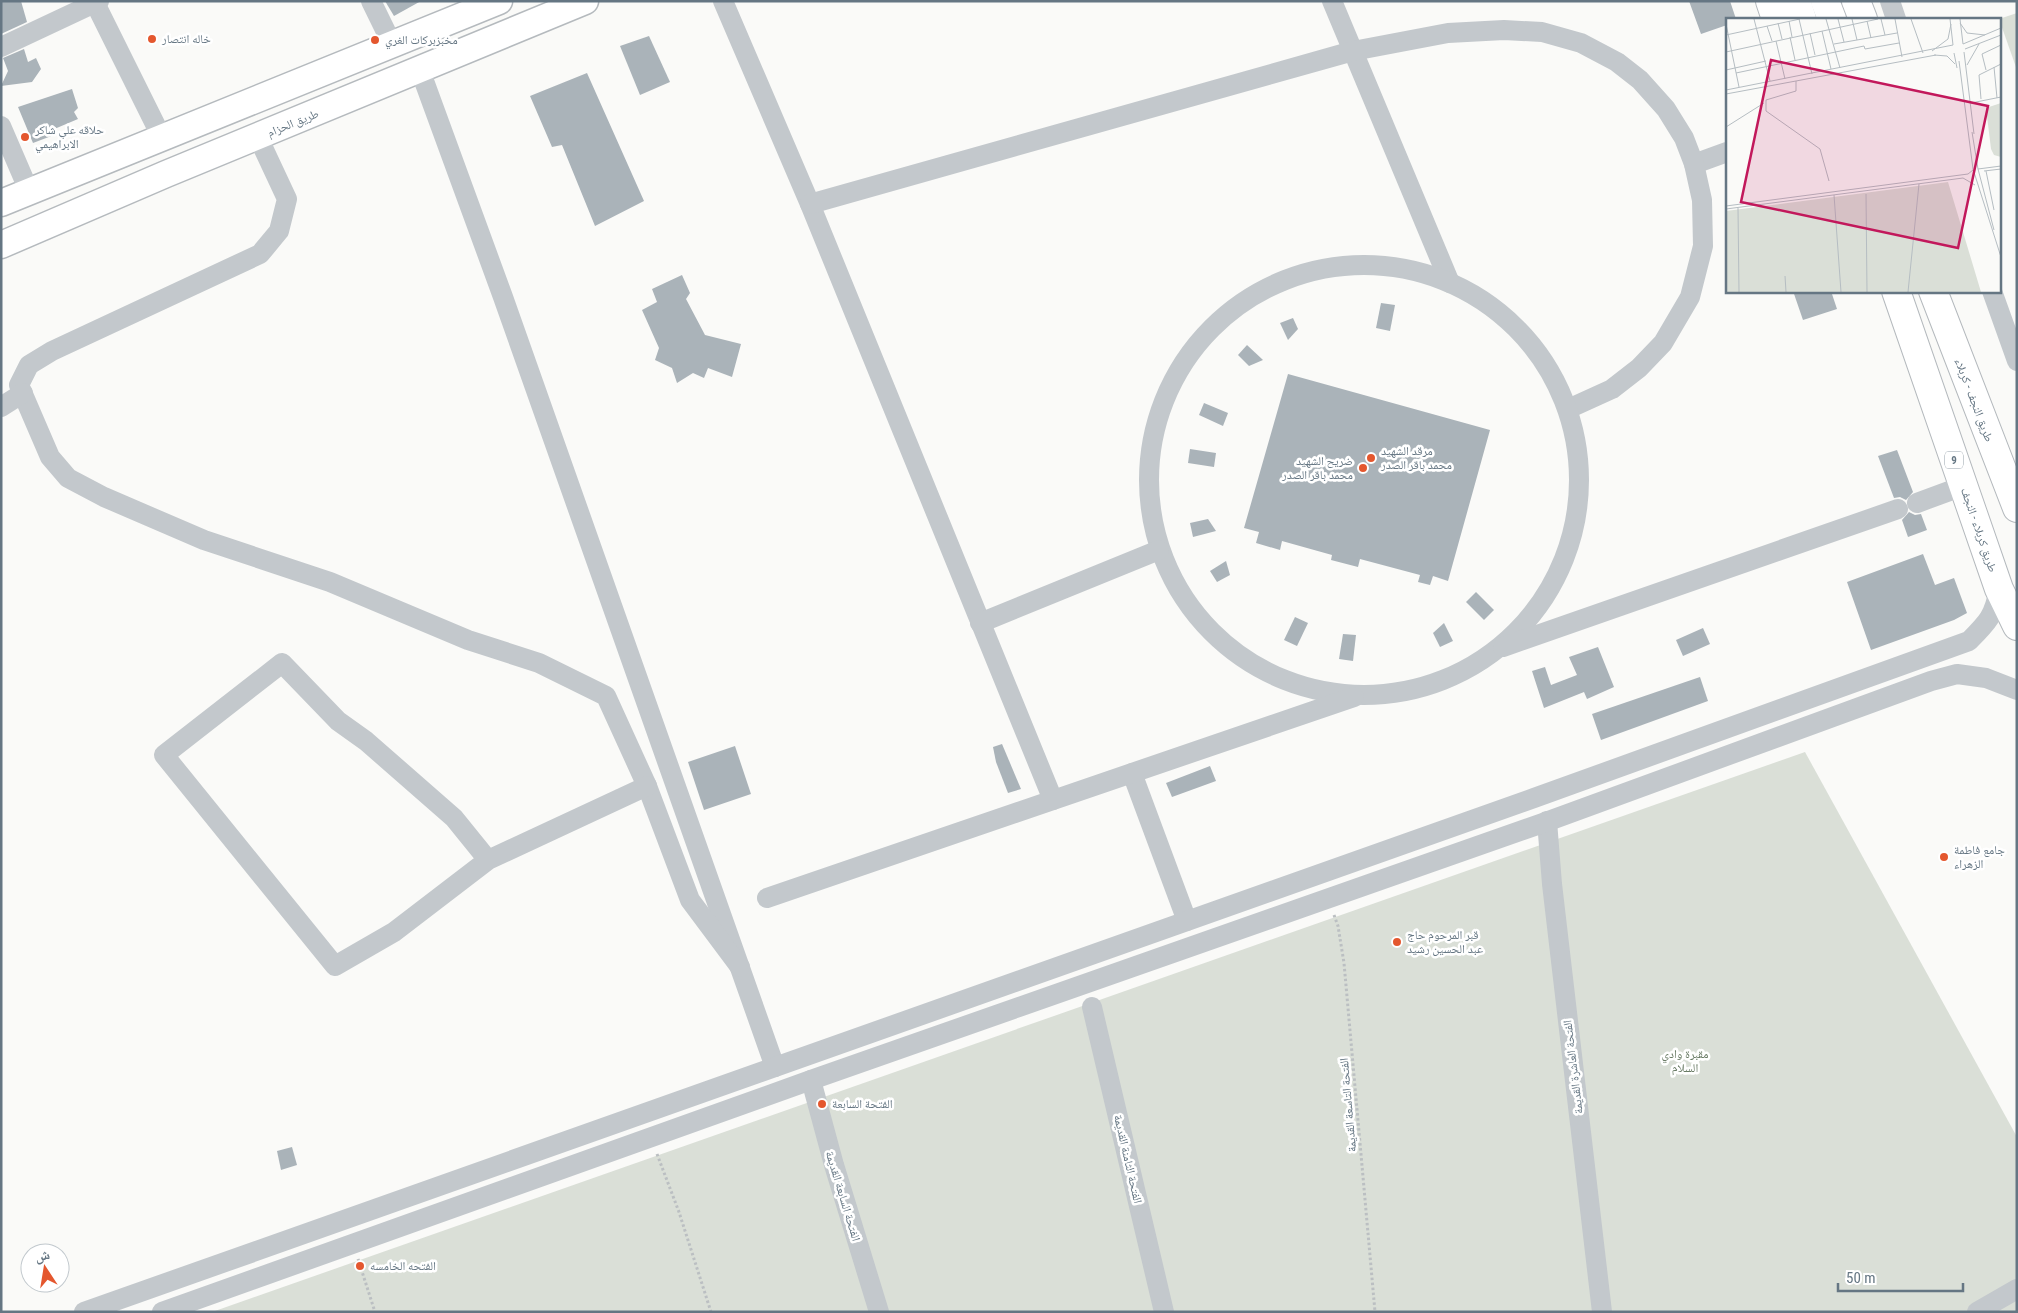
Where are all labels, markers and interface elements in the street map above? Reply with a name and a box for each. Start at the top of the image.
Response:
inset map [1726,18,2000,292]
place label: خاله انتصار [161,32,211,46]
marker: خاله انتصار [146,33,158,45]
place label: مخبزبركات الغري [385,33,458,50]
marker: مخبزبركات الغري [369,34,381,46]
street label: طريق الحزام [265,106,321,141]
place label: حلاقه علي شاكر الابراهيمي [34,123,104,154]
marker: حلاقه علي شاكر الابراهيمي [19,131,31,143]
street label: طريق النجف - کربلاء [1951,356,1996,444]
place label: مرقد الشهيد محمد باقر الصدر [1380,444,1452,472]
marker: مرقد الشهيد محمد باقر الصدر [1365,452,1377,464]
road number: 9 [1945,452,1963,468]
place label: ضريح الشهيد محمد باقر الصدر [1281,454,1353,482]
marker: ضريح الشهيد محمد باقر الصدر [1357,462,1369,474]
street label: طريق کربلاء - النجف [1958,486,2000,574]
place label: جامع فاطمة الزهراء [1954,843,2005,871]
marker: جامع فاطمة الزهراء [1938,851,1950,863]
place label: قبر المرحوم حاج عبد الحسين رشيد [1407,928,1483,956]
marker: قبر المرحوم حاج عبد الحسين رشيد [1391,936,1403,948]
street label: الفتحة العاشرة القديمة [1560,1019,1586,1115]
park label: مقبرة وادي السلام [1662,1047,1708,1076]
street label: الفتحة التاسعة القديمة [1337,1057,1359,1153]
place label: الفتحة السابعة [832,1097,893,1111]
marker: الفتحة السابعة [816,1098,828,1110]
street label: الفتحة الثامنة القديمة [1111,1113,1145,1205]
street label: الفتحة السابعة القديمة [822,1149,863,1243]
north arrow [20,1243,70,1293]
text: ش [33,1246,52,1266]
place label: الفتحه الخامسه [370,1259,436,1273]
marker: الفتحه الخامسه [354,1260,366,1272]
scale bar [1838,1260,1963,1292]
text: 50 m [1846,1269,1876,1287]

